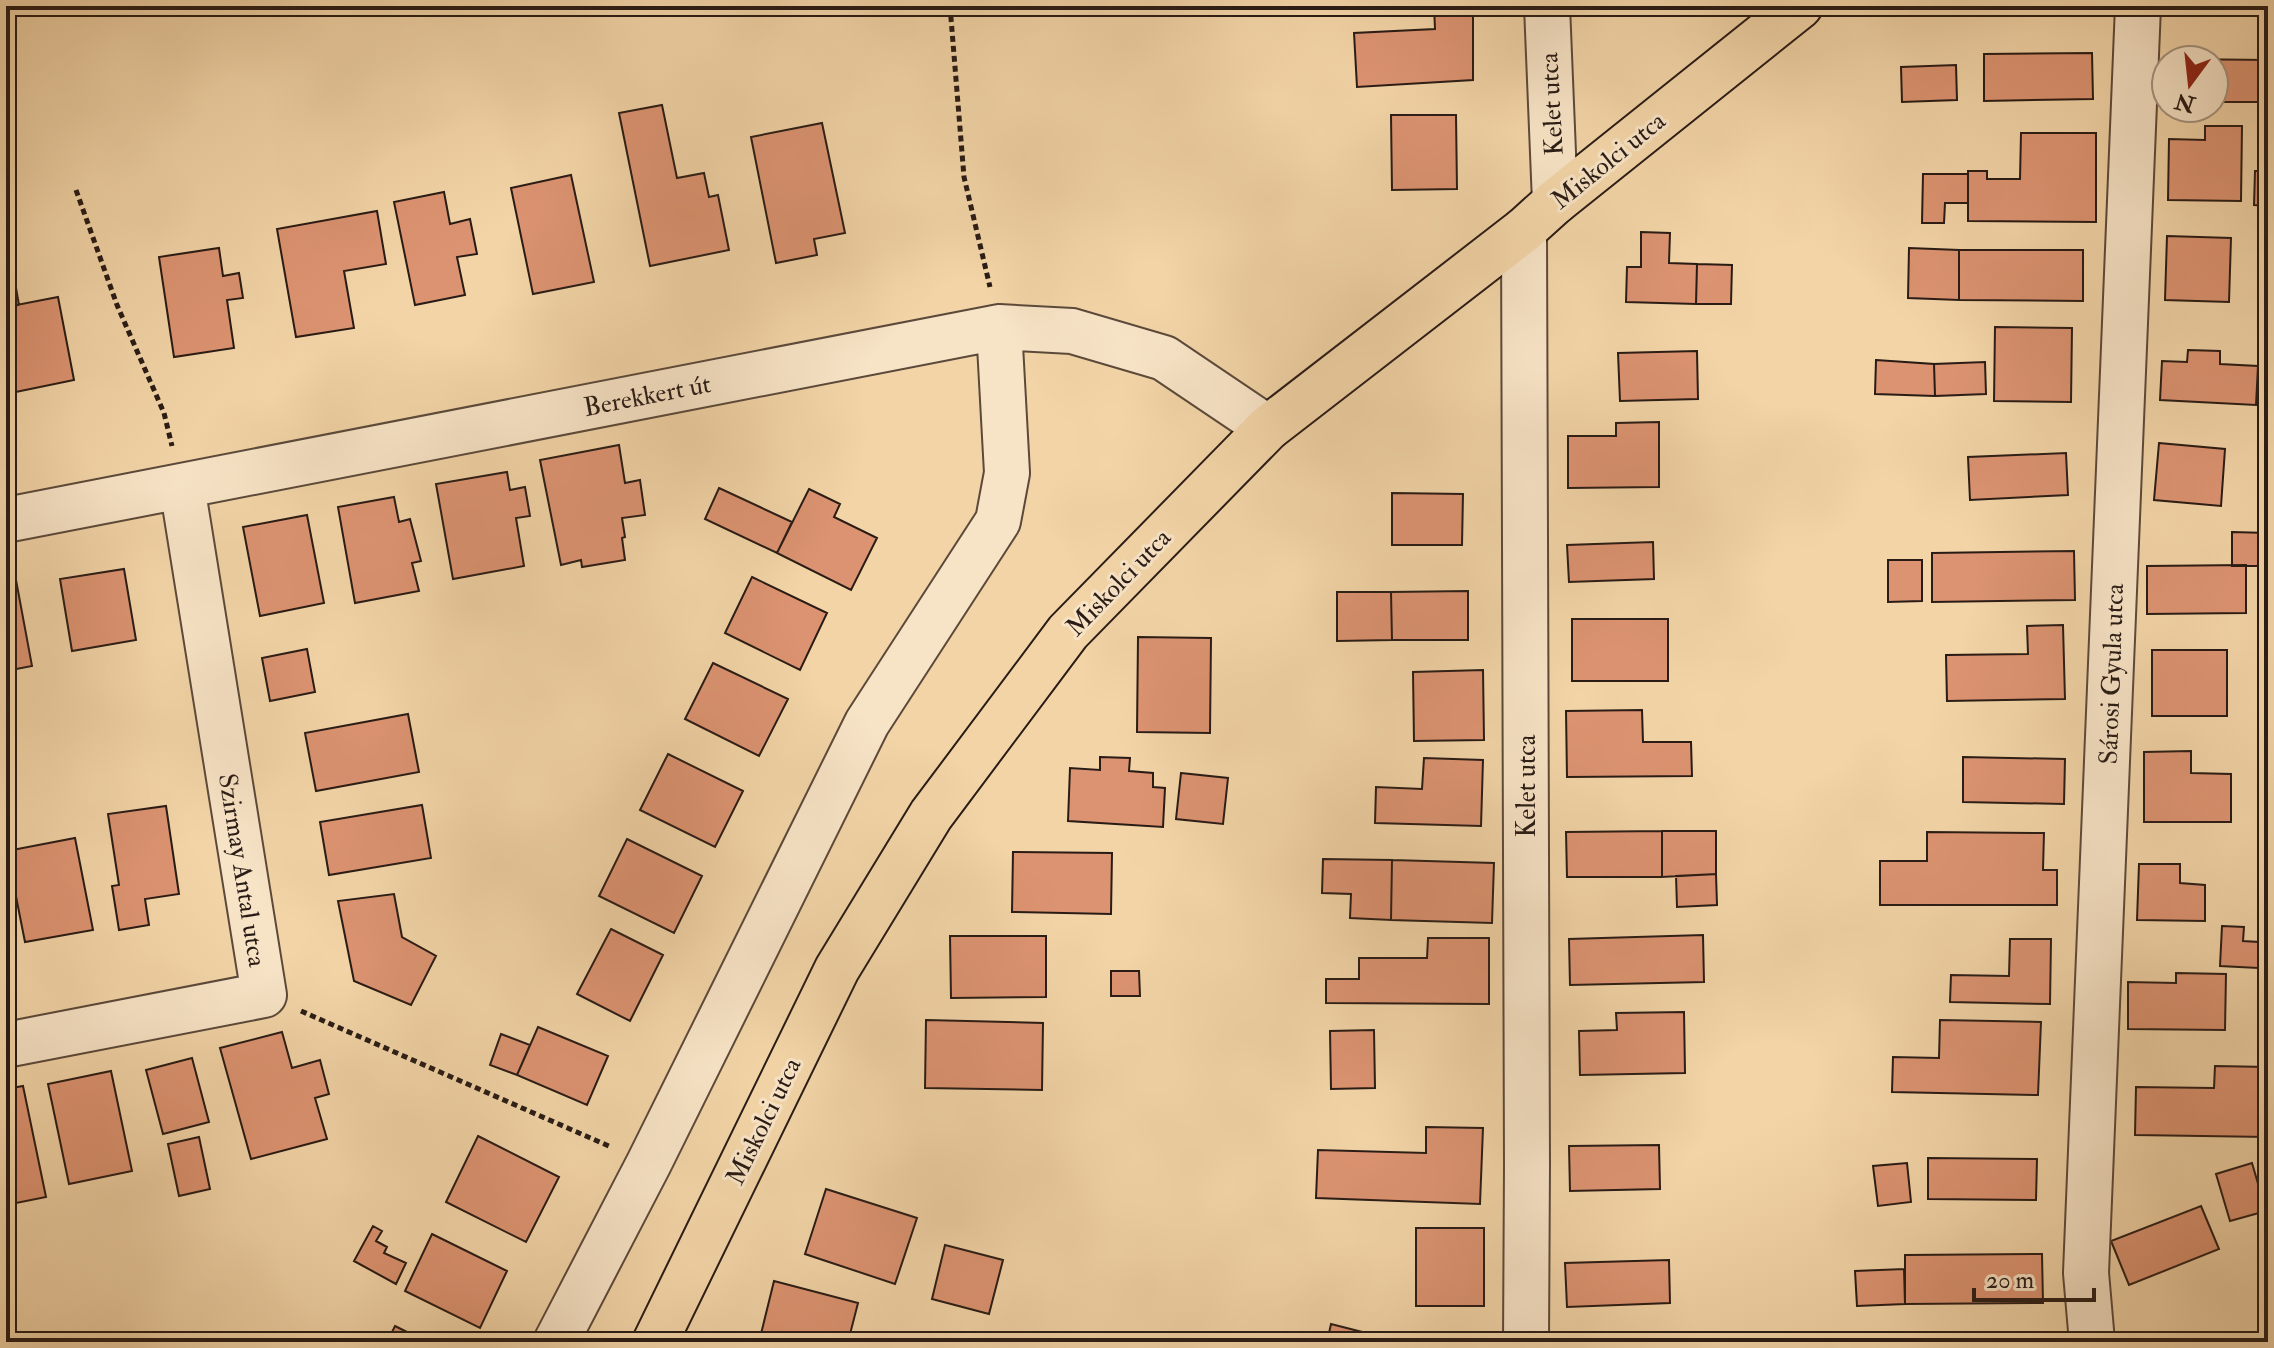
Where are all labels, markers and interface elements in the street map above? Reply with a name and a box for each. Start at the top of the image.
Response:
north arrow [2150,44,2230,124]
street label: Kelet utca [1533,51,1571,156]
text: N [2172,86,2199,119]
street label: Miskolci utca [1545,105,1672,217]
street label: Berekkert út [581,368,714,424]
street label: Miskolci utca [1059,522,1178,643]
street label: Sárosi Gyula utca [2093,583,2131,765]
street label: Kelet utca [1511,734,1543,837]
street label: Szirmay Antal utca [211,771,273,969]
street label: Miskolci utca [719,1052,809,1190]
scale bar [1974,1252,2094,1302]
text: 20 m [1986,1265,2035,1296]

